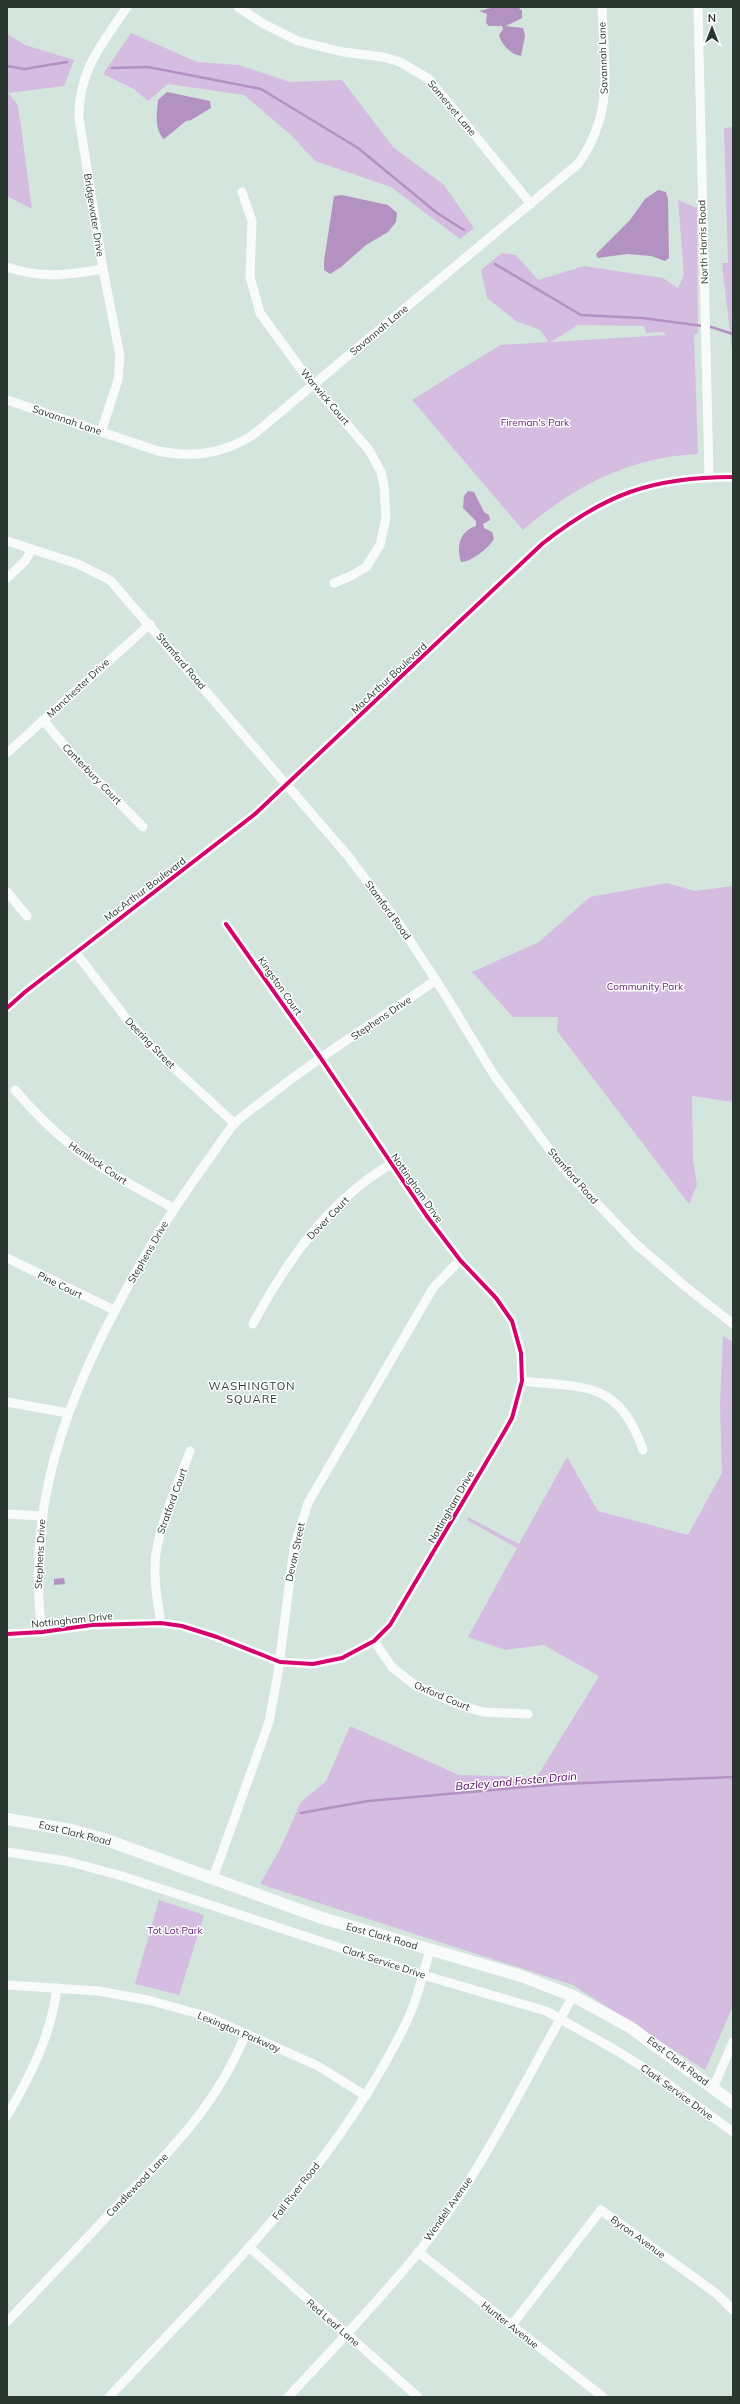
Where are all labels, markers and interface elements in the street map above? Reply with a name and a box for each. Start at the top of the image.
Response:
north arrow [692,8,732,48]
text: N [708,11,716,25]
street label: Savannah Lane [595,22,611,94]
street label: Somerset Lane [425,77,479,139]
street label: Bridgewater Drive [81,172,107,258]
street label: North Harris Road [695,200,711,284]
street label: Savannah Lane [347,302,411,358]
street label: Warwick Court [298,366,353,428]
street label: Savannah Lane [31,402,103,438]
park label: Fireman's Park [501,416,570,429]
street label: Stamford Road [153,630,209,692]
street label: MacArthur Boulevard [348,639,430,717]
street label: Manchester Drive [44,656,112,720]
street label: Canterbury Court [60,741,125,808]
street label: MacArthur Boulevard [102,854,188,924]
street label: Stamford Road [362,878,414,942]
street label: Kingston Court [255,954,305,1018]
park label: Community Park [607,980,684,993]
street label: Stephens Drive [348,993,414,1043]
street label: Deering Street [122,1015,178,1072]
street label: Hemlock Court [66,1139,130,1188]
street label: Stamford Road [545,1145,601,1207]
street label: Nottingham Drive [388,1151,446,1225]
street label: Dover Court [304,1193,352,1242]
street label: Stephens Drive [125,1218,171,1286]
street label: Pine Court [36,1269,85,1302]
district label: WASHINGTON SQUARE [209,1379,295,1406]
street label: Stratford Court [154,1466,190,1536]
street label: Nottingham Drive [425,1468,477,1546]
street label: Stephens Drive [32,1519,48,1589]
street label: Devon Street [282,1521,308,1583]
street label: Nottingham Drive [31,1609,113,1631]
street label: Oxford Court [412,1678,472,1714]
water label: Bazley and Foster Drain [455,1769,577,1793]
street label: East Clark Road [38,1818,112,1848]
street label: East Clark Road [345,1920,419,1952]
park label: Tot Lot Park [147,1924,203,1937]
street label: Clark Service Drive [341,1942,427,1982]
street label: Lexington Parkway [196,2009,283,2056]
street label: East Clark Road [645,2034,711,2088]
street label: Clark Service Drive [638,2061,716,2123]
street label: Candlewood Lane [103,2150,171,2220]
street label: Fall River Road [269,2160,323,2222]
street label: Wendell Avenue [421,2174,475,2244]
street label: Byron Avenue [608,2213,668,2261]
street label: Red Leaf Lane [304,2296,362,2350]
street label: Hunter Avenue [479,2299,541,2351]

